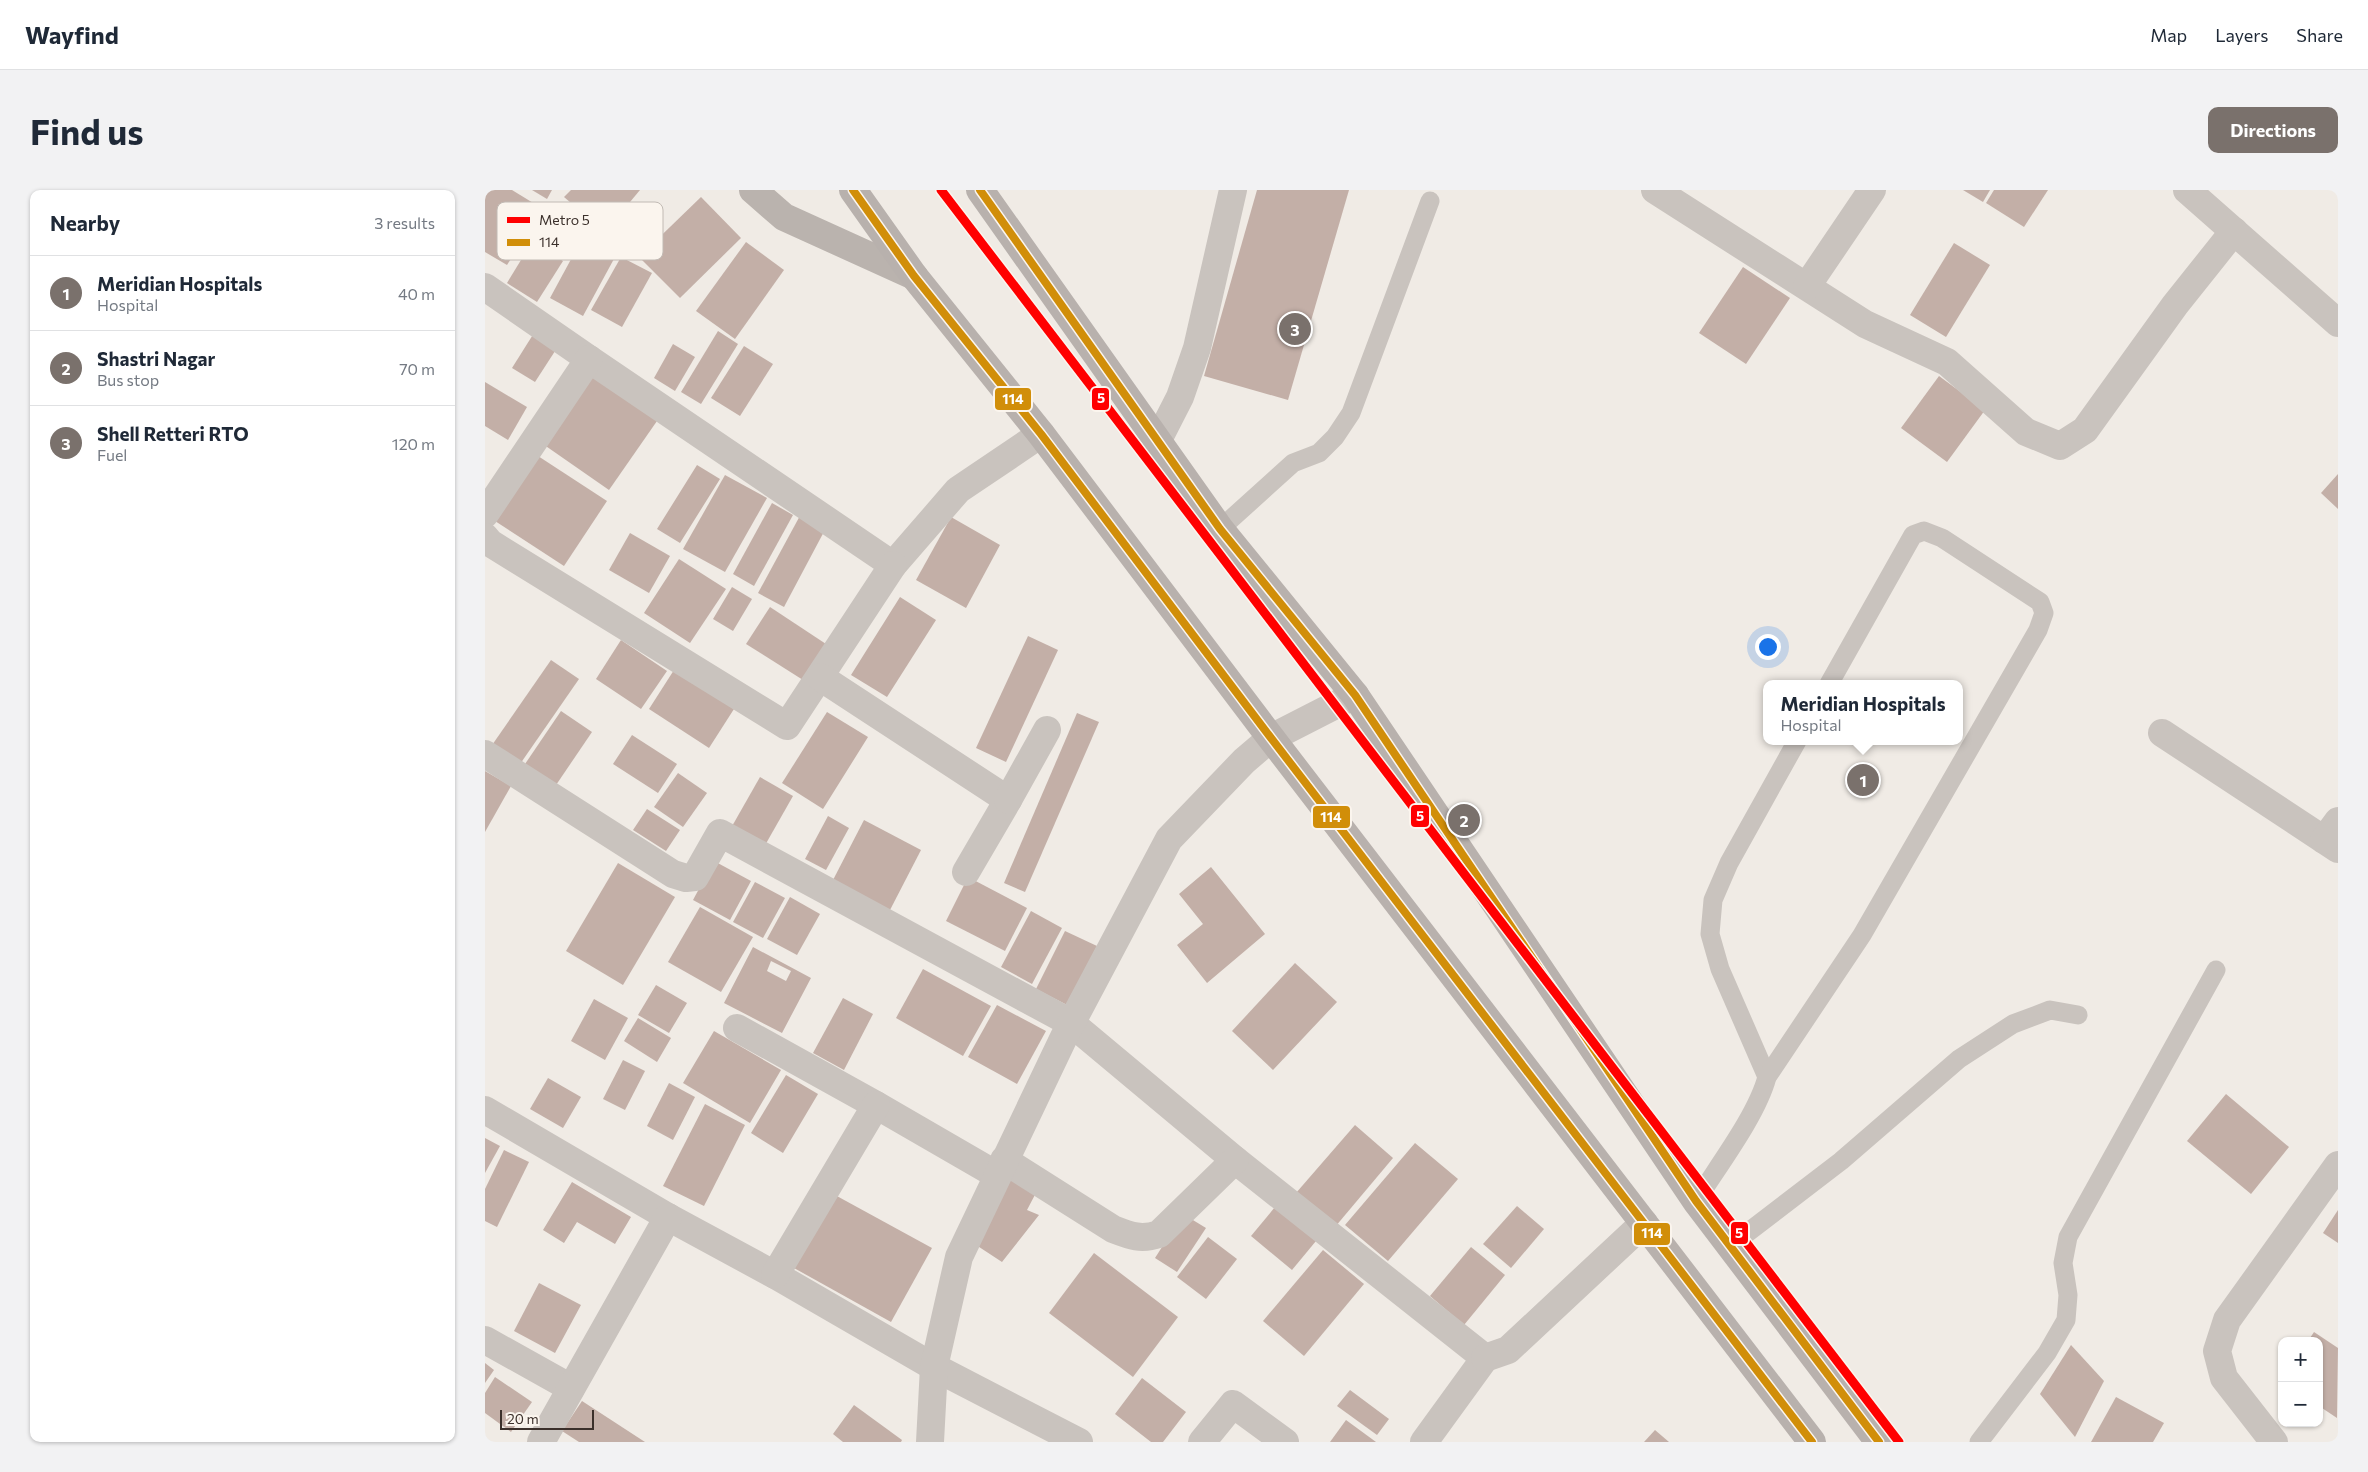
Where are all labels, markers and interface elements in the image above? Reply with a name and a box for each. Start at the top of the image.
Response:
text: Wayfind [25,20,119,49]
text: Map [2150,24,2187,46]
text: Layers [2215,24,2268,46]
text: Share [2296,24,2343,46]
button: Directions [2208,107,2338,153]
text: Find us [30,109,144,152]
legend [497,202,663,260]
text: Nearby [50,210,120,235]
text: Metro 5 [539,211,590,228]
text: 3 results [374,213,435,232]
text: 114 [539,233,560,250]
text: Meridian Hospitals [97,272,262,295]
text: 1 [62,284,70,303]
text: 40 m [398,284,435,303]
text: Hospital [97,295,158,314]
pin: 3 [1279,310,1311,348]
text: Shastri Nagar [97,347,215,370]
text: 2 [61,359,71,378]
text: 70 m [399,359,435,378]
text: Bus stop [97,370,159,389]
line badge: 114 [994,387,1032,411]
line badge: 5 [1091,387,1110,411]
text: 5 [1097,389,1105,406]
text: 114 [1002,390,1024,407]
text: Shell Retteri RTO [97,422,249,445]
text: 3 [61,434,71,453]
text: 120 m [392,434,435,453]
text: Fuel [97,445,127,464]
your location [1755,634,1781,660]
popup [1763,680,1963,745]
text: Meridian Hospitals [1780,692,1946,715]
text: Hospital [1780,715,1842,734]
pin: 1 [1847,761,1879,799]
pin: 2 [1448,801,1480,839]
line badge: 5 [1410,804,1430,828]
line badge: 114 [1312,805,1351,829]
text: 5 [1416,807,1424,824]
text: 114 [1320,808,1342,825]
line badge: 5 [1730,1221,1749,1245]
line badge: 114 [1633,1222,1671,1246]
text: 114 [1641,1224,1663,1241]
text: 5 [1735,1224,1743,1241]
map controls [2278,1337,2323,1427]
button: + [2278,1337,2323,1382]
button: − [2278,1382,2323,1427]
scale bar [500,1407,594,1430]
text: 20 m [507,1410,539,1427]

